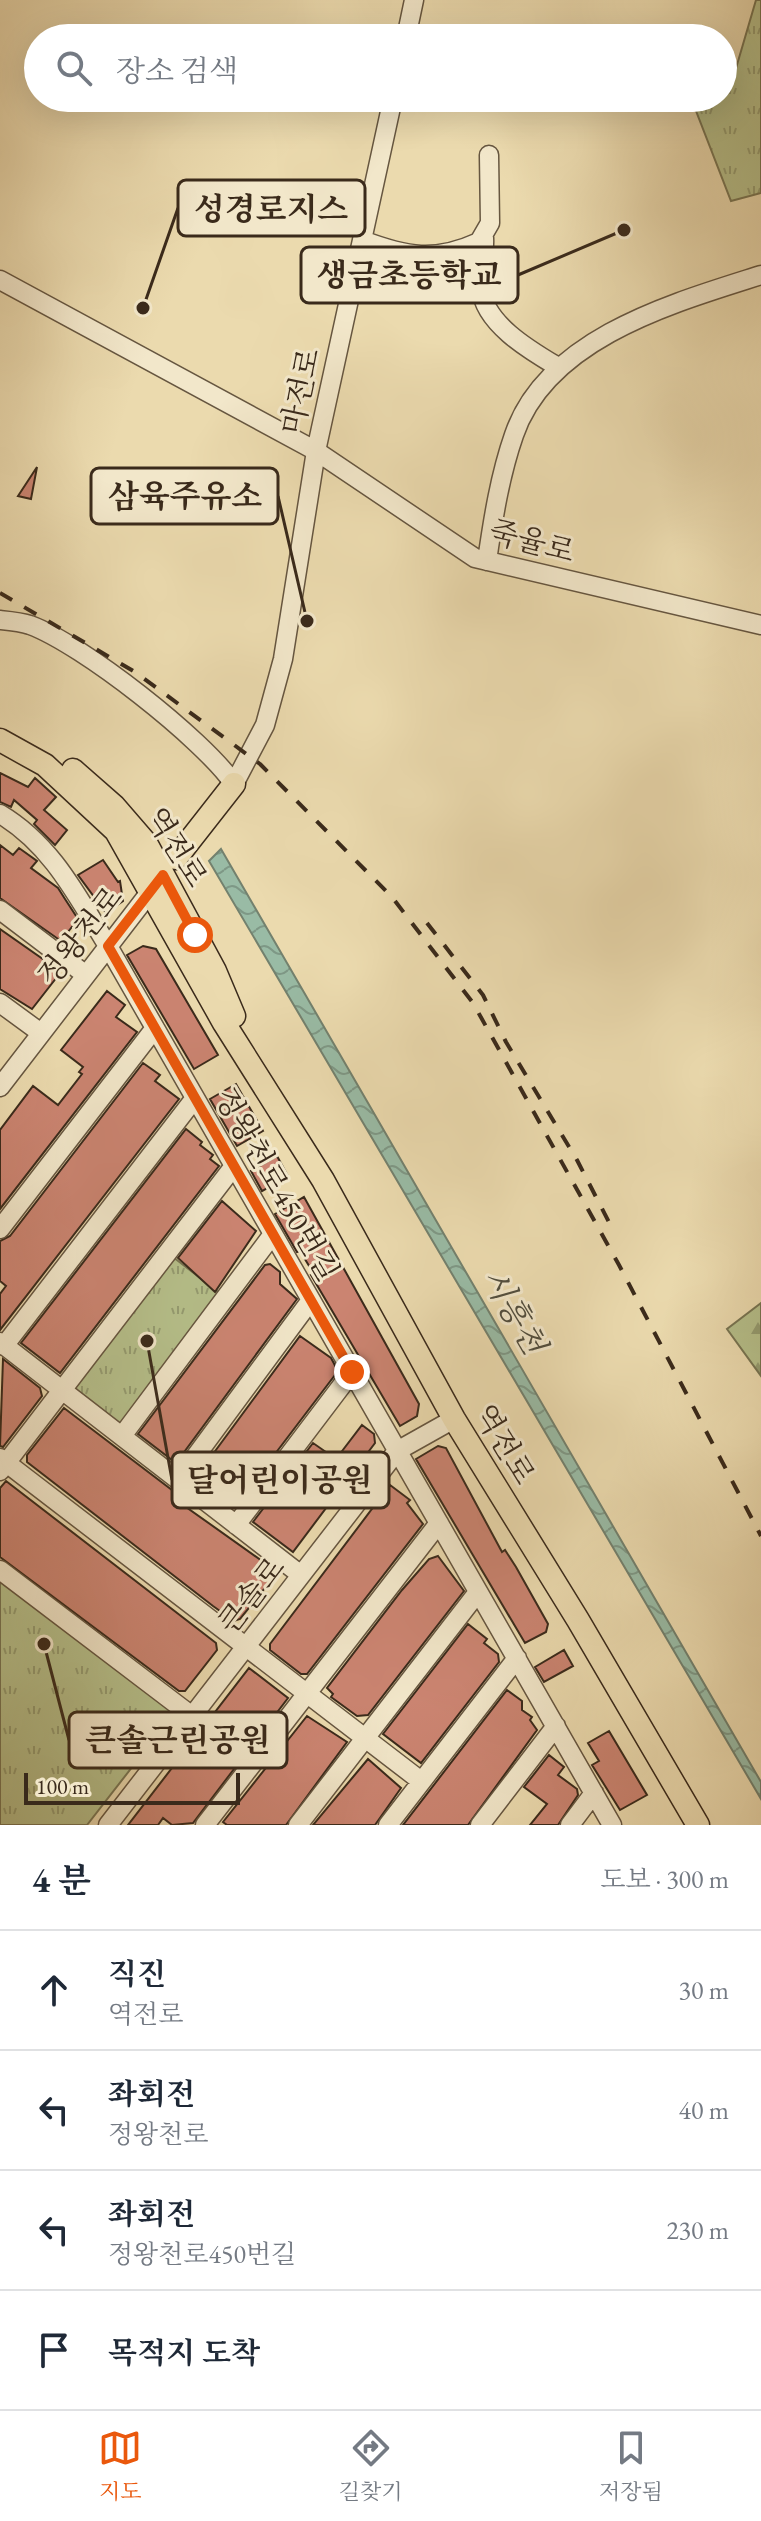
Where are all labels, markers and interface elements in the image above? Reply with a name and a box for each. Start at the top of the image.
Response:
search box [24,24,737,112]
icon: search [52,46,96,90]
text: 장소 검색 [116,51,238,90]
callout: 성경로지스 [178,180,365,236]
text: 성경로지스 [194,188,348,230]
callout: 생금초등학교 [301,247,518,303]
text: 생금초등학교 [316,254,502,296]
street label: 마전로 [272,344,328,438]
callout: 삼육주유소 [91,468,278,524]
text: 삼육주유소 [108,475,262,517]
street label: 죽율로 [485,511,579,571]
street label: 역전로 [137,800,217,894]
street label: 정왕천로 [29,878,131,994]
route start [177,917,213,953]
street label: 정왕천로450번길 [206,1080,348,1288]
water label: 시흥천 [473,1260,556,1363]
route end [334,1354,370,1390]
street label: 역전로 [466,1397,544,1491]
callout: 달어린이공원 [172,1452,389,1508]
text: 달어린이공원 [187,1459,373,1501]
street label: 큰솔로 [209,1549,293,1641]
callout: 큰솔근린공원 [69,1712,287,1768]
text: 큰솔근린공원 [85,1719,271,1761]
scale bar [24,1769,240,1805]
text: 100 m [36,1772,89,1801]
text: 4 분 [32,1858,91,1902]
text: 도보 · 300 m [600,1862,729,1896]
text: 직진 [108,1954,166,1993]
icon: ahead [32,1968,76,2012]
text: 30 m [679,1973,729,2007]
text: 역전로 [108,1997,183,2031]
text: 좌회전 [108,2074,195,2113]
icon: left [32,2088,76,2132]
text: 40 m [679,2093,729,2127]
text: 정왕천로 [108,2117,208,2151]
text: 좌회전 [108,2194,195,2233]
icon: left [32,2208,76,2252]
text: 230 m [666,2213,729,2247]
text: 정왕천로450번길 [108,2237,296,2271]
icon: arrive [32,2328,76,2372]
text: 목적지 도착 [108,2333,260,2372]
tab: 지도 [98,2426,142,2506]
tab: 길찾기 [339,2426,402,2506]
tab: 저장됨 [599,2426,663,2506]

